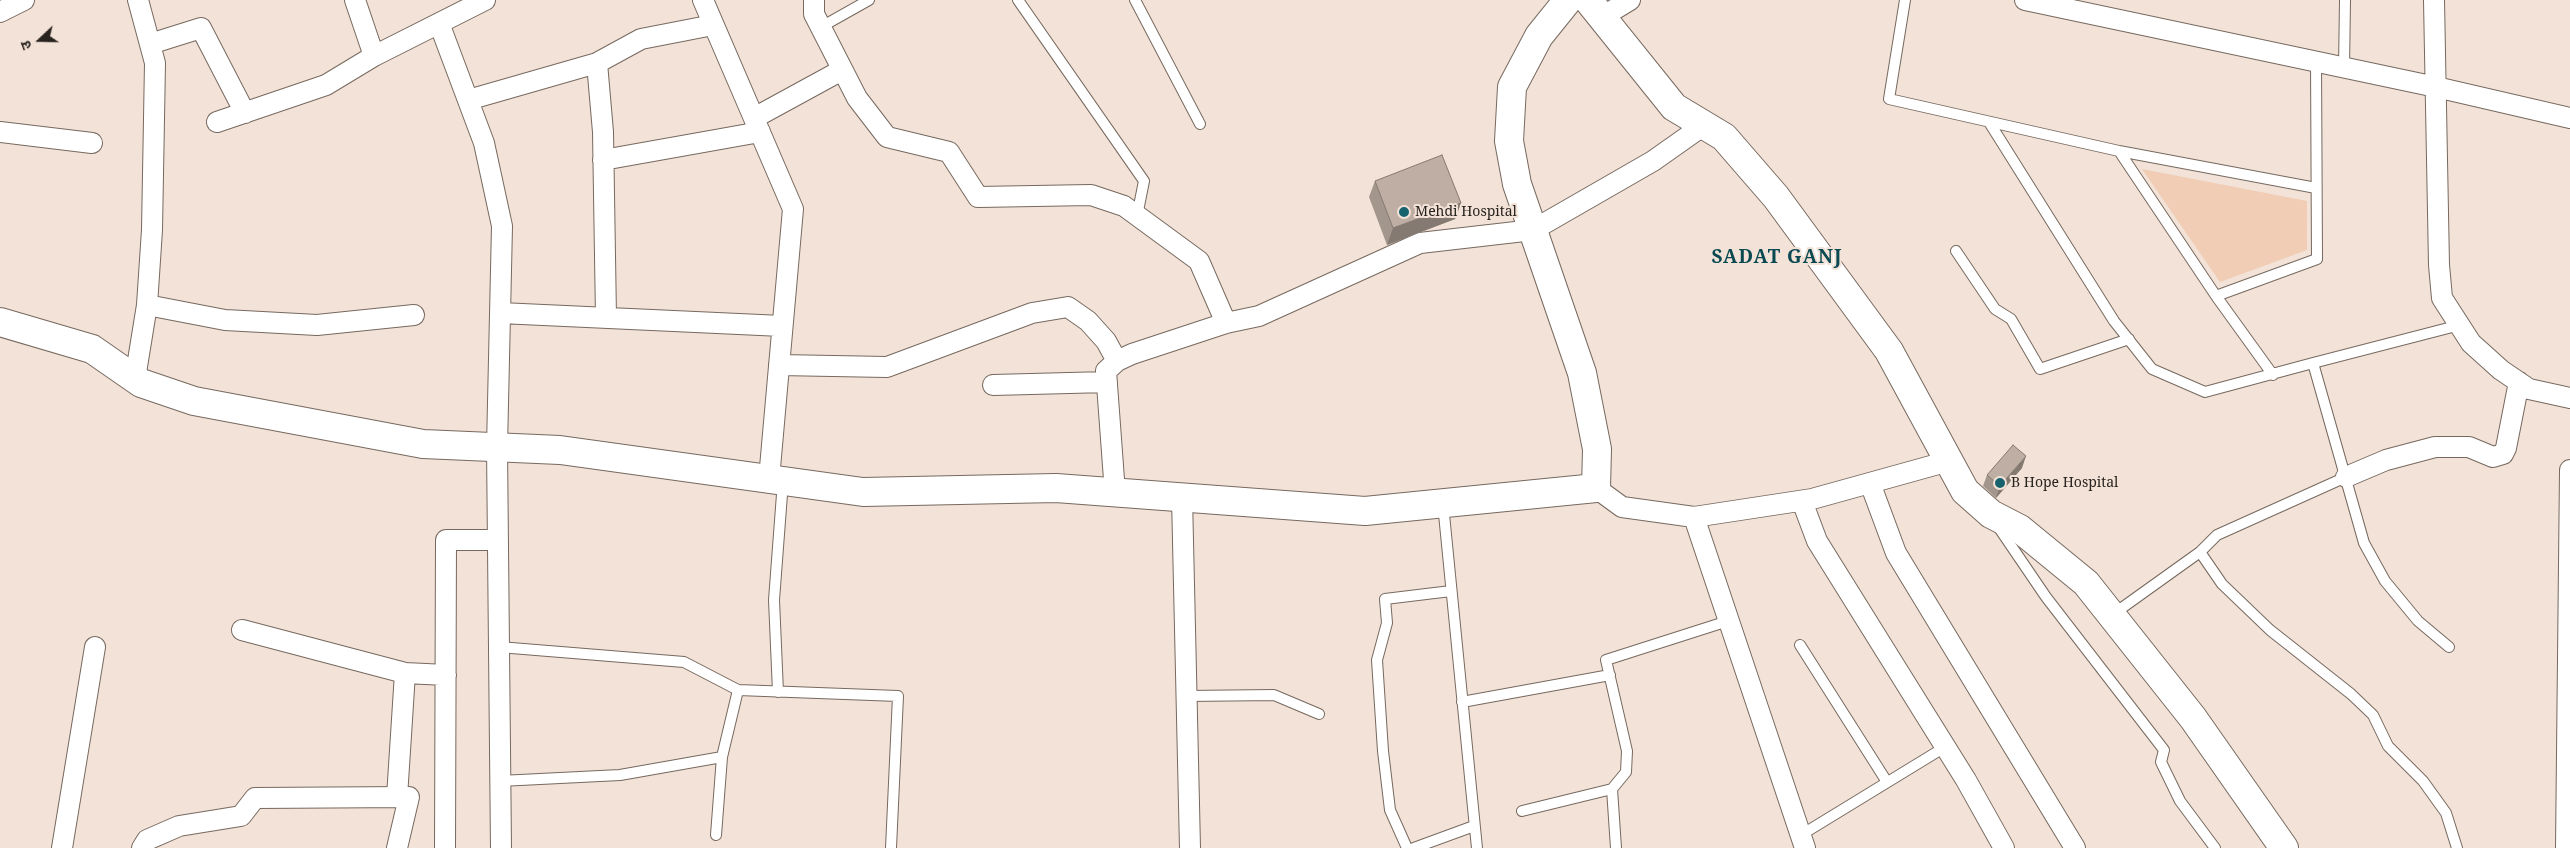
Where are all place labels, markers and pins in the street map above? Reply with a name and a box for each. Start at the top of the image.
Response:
place label: Mehdi Hospital [1415,204,1517,220]
marker: Mehdi Hospital [1397,205,1411,219]
place label: B Hope Hospital [2011,475,2118,491]
marker: B Hope Hospital [1993,476,2007,490]

